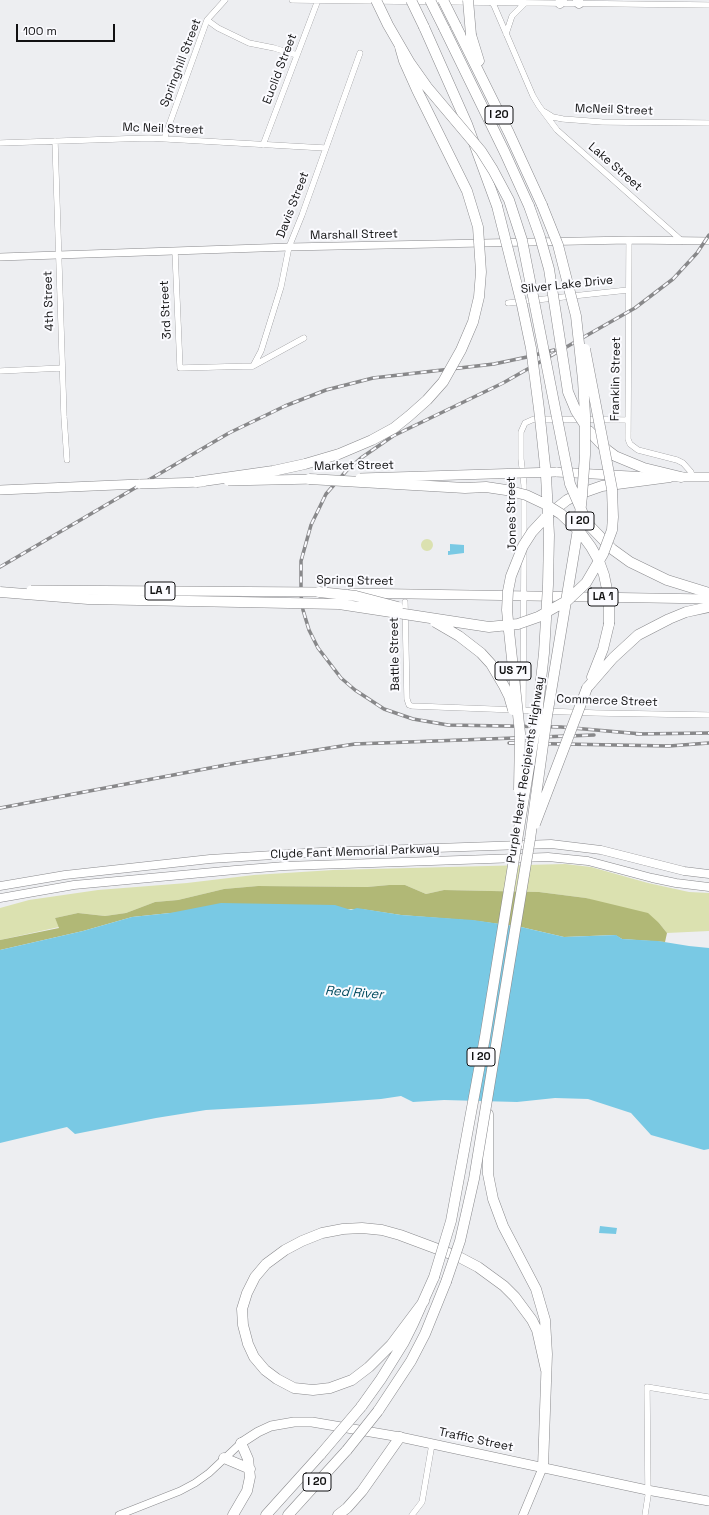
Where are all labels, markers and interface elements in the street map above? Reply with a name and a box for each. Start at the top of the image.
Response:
scale bar [18,16,117,42]
street label: Springhill Street [158,17,204,109]
text: 100 m [23,23,57,39]
street label: Euclid Street [260,32,300,106]
street label: McNeil Street [575,101,653,119]
road number: I 20 [485,106,513,124]
street label: Mc Neil Street [122,120,204,138]
street label: Lake Street [585,140,645,194]
street label: Davis Street [274,170,312,240]
street label: Marshall Street [310,227,398,243]
street label: 4th Street [41,271,57,331]
street label: Silver Lake Drive [520,273,614,297]
street label: 3rd Street [157,280,175,340]
street label: Franklin Street [608,337,624,421]
street label: Market Street [314,458,394,474]
street label: Jones Street [504,476,520,552]
road number: I 20 [566,512,594,530]
street label: Spring Street [316,573,394,589]
road number: LA 1 [145,582,175,600]
road number: LA 1 [588,588,618,606]
street label: Battle Street [387,617,403,691]
road number: US 71 [495,662,531,680]
street label: Purple Heart Recipients Highway [504,676,548,864]
street label: Commerce Street [556,692,658,710]
street label: Clyde Fant Memorial Parkway [270,842,440,862]
water label: Red River [324,983,384,1003]
road number: I 20 [467,1048,495,1066]
street label: Traffic Street [437,1425,515,1455]
road number: I 20 [303,1473,331,1491]

